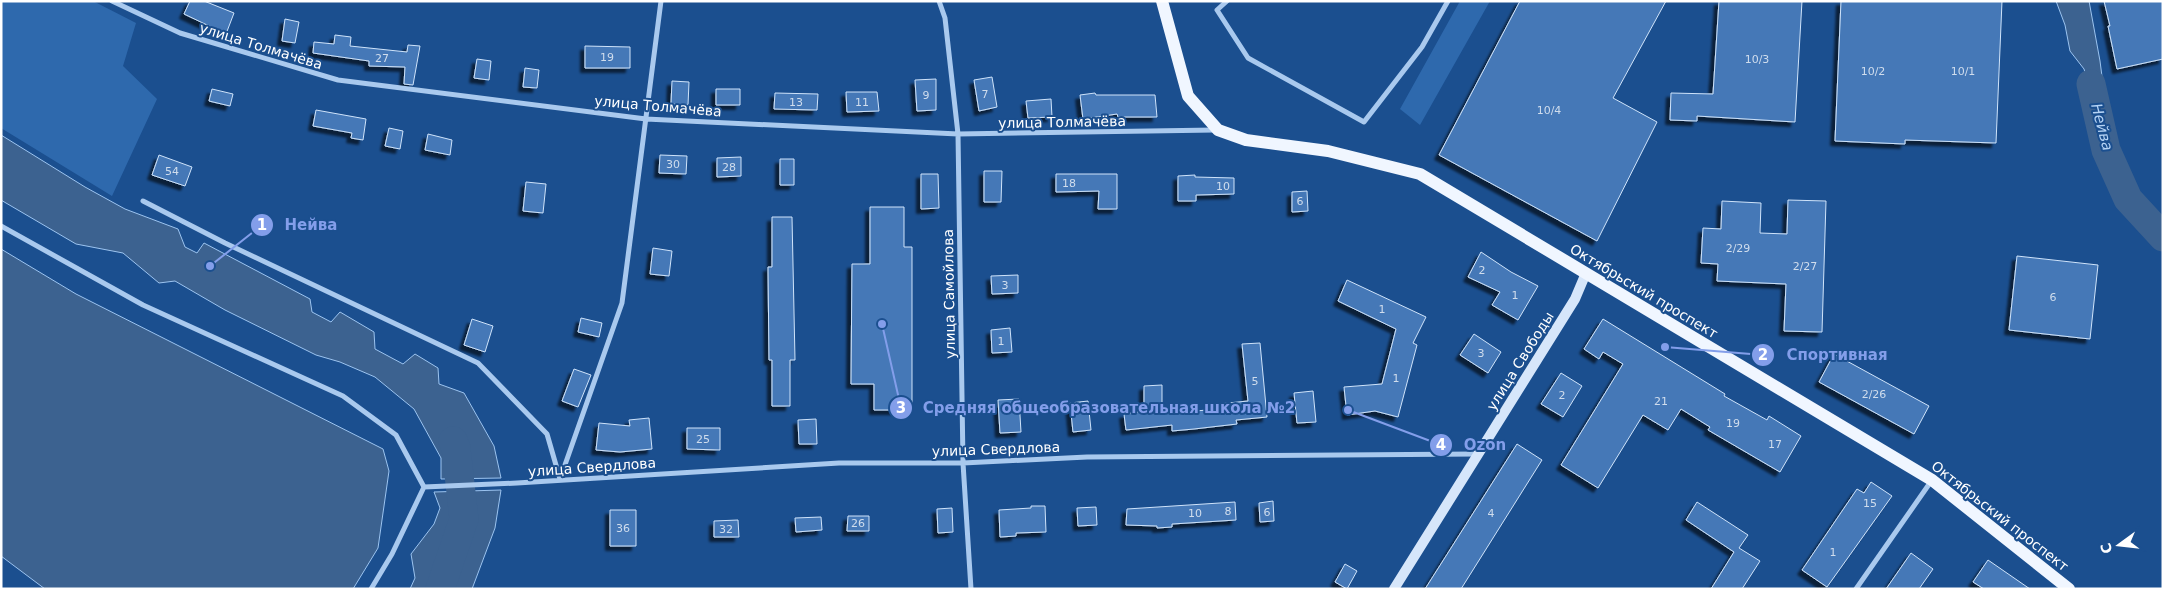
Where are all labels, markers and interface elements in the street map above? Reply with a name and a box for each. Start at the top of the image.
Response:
street label: улица Толмачёва [198,20,324,72]
house number: 19 [600,51,614,64]
house number: 27 [375,52,389,65]
house number: 10/3 [1745,53,1769,66]
house number: 10/2 [1861,65,1885,78]
house number: 10/1 [1951,65,1975,78]
house number: 7 [982,88,989,101]
house number: 9 [923,89,930,102]
street label: улица Толмачёва [594,92,722,120]
house number: 13 [789,96,803,109]
house number: 11 [855,96,869,109]
water label: Нейва [2087,101,2117,153]
house number: 10/4 [1537,104,1561,117]
street label: улица Толмачёва [998,113,1126,131]
house number: 30 [666,158,680,171]
house number: 28 [722,161,736,174]
house number: 54 [165,165,179,178]
house number: 18 [1062,177,1076,190]
house number: 10 [1216,180,1230,193]
house number: 6 [1297,195,1304,208]
callout: Нейва [249,210,347,240]
text: 1 [257,216,267,234]
text: Нейва [285,216,337,234]
street label: улица Самойлова [940,229,958,359]
street label: Октябрьский проспект [1567,241,1721,341]
house number: 2/29 [1726,242,1750,255]
house number: 2/27 [1793,260,1817,273]
house number: 2 [1479,264,1486,277]
house number: 3 [1002,279,1009,292]
house number: 1 [1512,289,1519,302]
house number: 6 [2050,291,2057,304]
house number: 1 [1379,303,1386,316]
street label: улица Свободы [1483,309,1557,413]
house number: 1 [998,335,1005,348]
callout: Спортивная [1751,340,1897,370]
text: 2 [1758,346,1768,364]
text: Спортивная [1786,346,1888,364]
house number: 3 [1478,347,1485,360]
house number: 1 [1393,372,1400,385]
house number: 5 [1252,375,1259,388]
house number: 2/26 [1862,388,1886,401]
house number: 2 [1559,389,1566,402]
callout: Средняя общеобразовательная школа №2 [888,393,1306,423]
house number: 21 [1654,395,1668,408]
text: 3 [896,399,906,417]
text: Средняя общеобразовательная школа №2 [923,399,1295,417]
house number: 19 [1726,417,1740,430]
callout: Ozon [1429,430,1516,460]
house number: 25 [696,433,710,446]
text: 4 [1436,436,1446,454]
text: Ozon [1464,436,1506,454]
house number: 17 [1768,438,1782,451]
street label: улица Свердлова [932,439,1060,459]
street label: улица Свердлова [527,455,657,479]
street label: Октябрьский проспект [1928,458,2072,574]
house number: 15 [1863,497,1877,510]
house number: 8 [1225,505,1232,518]
house number: 6 [1264,506,1271,519]
house number: 10 [1188,507,1202,520]
house number: 4 [1488,507,1495,520]
house number: 26 [851,517,865,530]
north arrow [2094,520,2144,570]
house number: 36 [616,522,630,535]
house number: 32 [719,523,733,536]
text: С [2097,541,2116,555]
house number: 1 [1830,546,1837,559]

